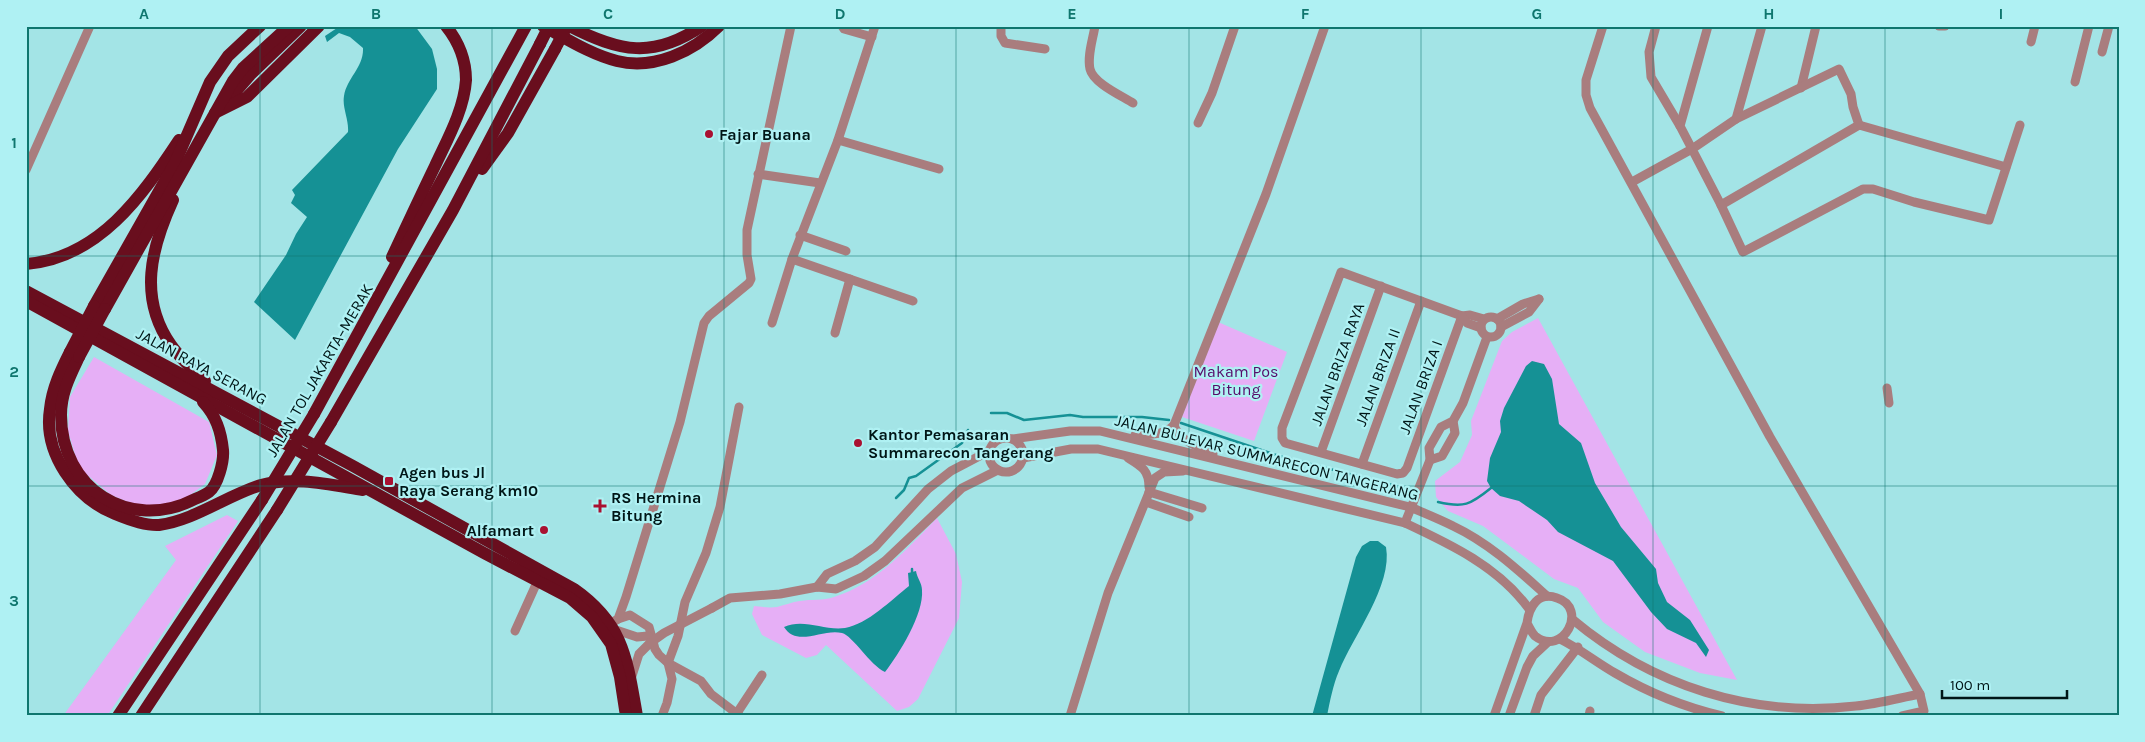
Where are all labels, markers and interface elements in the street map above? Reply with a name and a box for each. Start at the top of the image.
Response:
text: A [139,4,149,23]
text: B [371,4,381,23]
text: C [603,4,613,23]
text: D [835,4,846,23]
text: E [1067,4,1077,23]
text: F [1301,4,1310,23]
text: G [1532,4,1542,23]
text: H [1763,4,1775,23]
text: I [1999,4,2003,23]
place label: Fajar Buana [719,125,811,144]
marker: Fajar Buana [703,128,715,140]
text: 1 [11,133,17,152]
street label: JALAN TOL JAKARTA–MERAK [262,280,377,460]
street label: JALAN BRIZA RAYA [1306,300,1368,428]
street label: JALAN RAYA SERANG [133,324,270,409]
street label: JALAN BRIZA II [1351,326,1404,429]
street label: JALAN BRIZA I [1395,338,1446,437]
text: 2 [9,362,19,381]
park label: Makam Pos Bitung [1194,362,1278,399]
street label: JALAN BULEVAR SUMMARECON TANGERANG [1113,410,1421,504]
place label: Kantor Pemasaran Summarecon Tangerang [868,425,1053,462]
marker: Kantor Pemasaran Summarecon Tangerang [852,437,864,449]
place label: Agen bus Jl Raya Serang km10 [399,463,538,500]
marker: Agen bus Jl Raya Serang km10 [383,475,395,487]
place label: RS Hermina Bitung [611,488,701,525]
marker: RS Hermina Bitung [593,499,607,513]
place label: Alfamart [467,521,534,540]
marker: Alfamart [538,524,550,536]
text: 3 [9,591,19,610]
scale bar [1942,667,2068,699]
text: 100 m [1950,676,1990,694]

